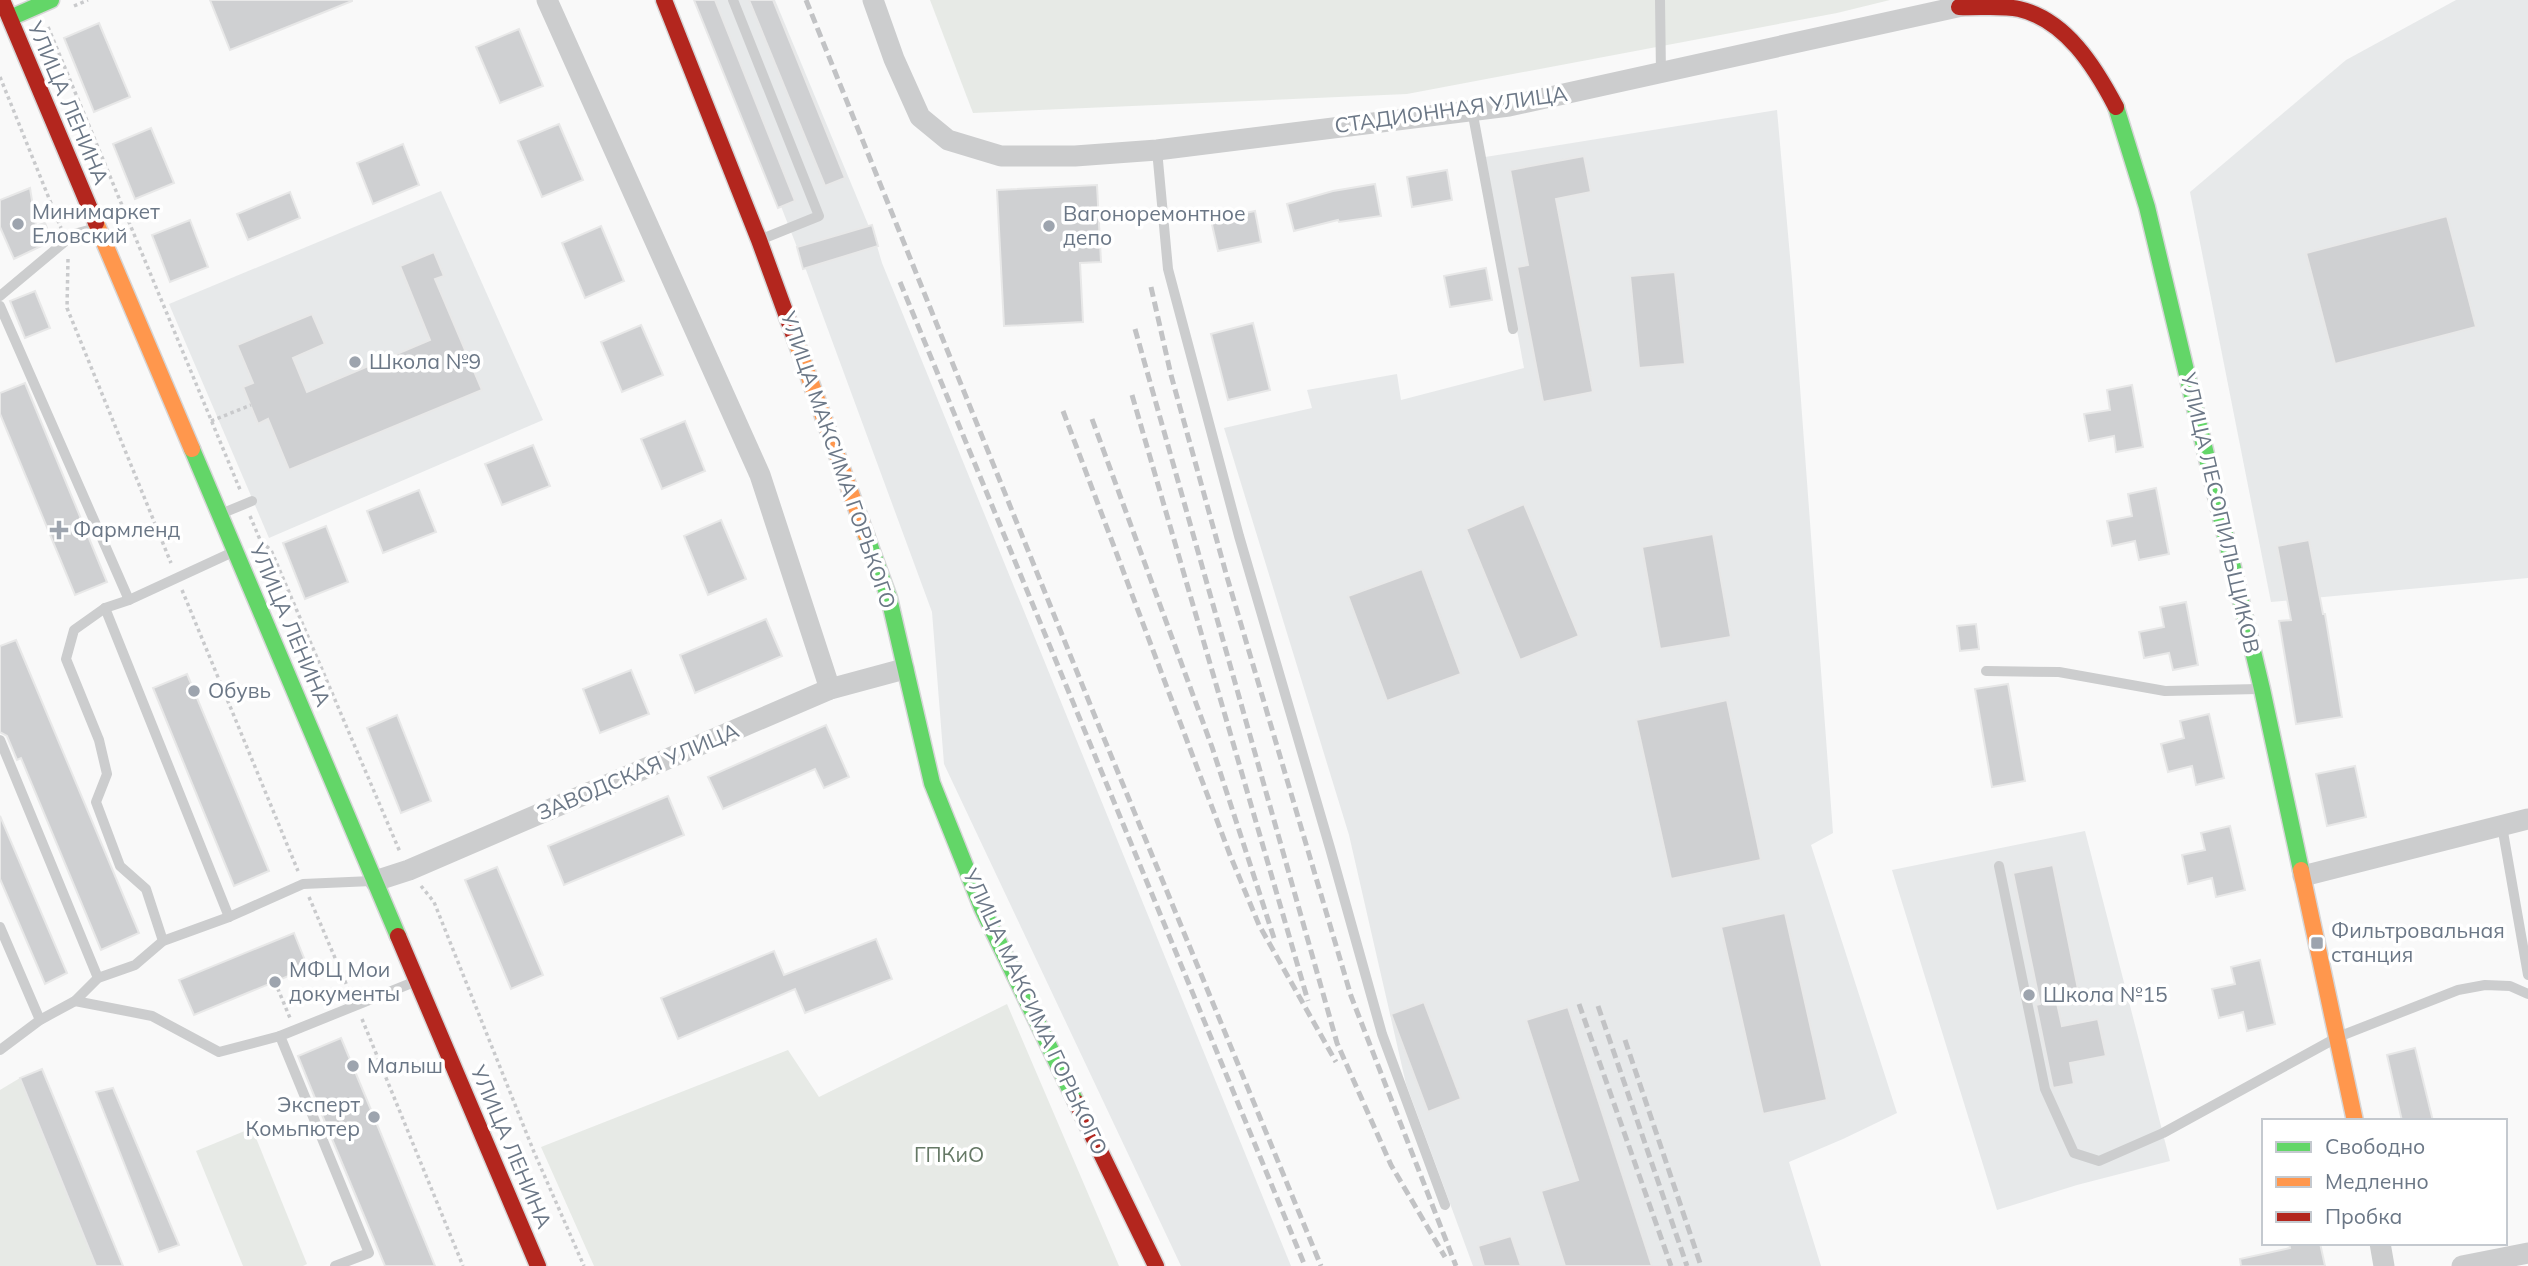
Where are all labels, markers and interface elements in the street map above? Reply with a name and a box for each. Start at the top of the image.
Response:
street label: УЛИЦА ЛЕНИНА [22,16,115,189]
street label: СТАДИОННАЯ УЛИЦА [1333,80,1569,138]
place label: Минимаркет Еловский [32,198,160,248]
place label: Вагоноремонтное депо [1063,200,1246,250]
marker: Минимаркет Еловский [10,216,26,232]
marker: Вагоноремонтное депо [1041,218,1057,234]
street label: УЛИЦА МАКСИМА ГОРЬКОГО [775,307,902,612]
place label: Школа №9 [369,348,481,374]
marker: Школа №9 [347,354,363,370]
street label: УЛИЦА ЛЕСОПИЛЬЩИКОВ [2176,369,2266,656]
place label: Фармленд [73,516,180,542]
marker: Фармленд [51,522,67,538]
street label: УЛИЦА ЛЕНИНА [244,538,337,711]
place label: Обувь [208,677,271,703]
marker: Обувь [186,683,202,699]
street label: ЗАВОДСКАЯ УЛИЦА [533,717,743,825]
street label: УЛИЦА МАКСИМА ГОРЬКОГО [958,863,1114,1159]
place label: Фильтровальная станция [2331,917,2505,967]
marker: Фильтровальная станция [2309,935,2325,951]
place label: МФЦ Мои документы [289,956,400,1006]
marker: МФЦ Мои документы [267,974,283,990]
place label: Школа №15 [2043,981,2168,1007]
marker: Школа №15 [2021,987,2037,1003]
place label: Малыш [367,1052,443,1078]
marker: Малыш [345,1058,361,1074]
street label: УЛИЦА ЛЕНИНА [465,1060,558,1233]
place label: Эксперт Комьпютер [245,1091,360,1141]
marker: Эксперт Комьпютер [366,1109,382,1125]
legend [2262,1119,2507,1245]
text: Свободно [2325,1133,2425,1159]
park label: ГПКиО [914,1141,984,1167]
text: Медленно [2325,1168,2429,1194]
text: Пробка [2325,1203,2402,1229]

